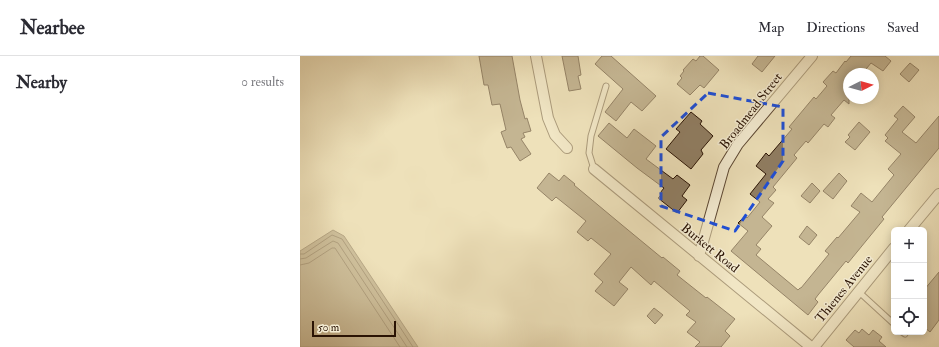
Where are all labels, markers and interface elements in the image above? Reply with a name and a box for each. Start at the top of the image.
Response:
text: Nearbee [20,16,85,40]
text: Map [758,19,784,36]
text: Directions [806,19,865,36]
text: Saved [887,19,919,36]
north arrow [843,68,879,104]
street label: Broadmead Street [716,70,786,152]
text: Nearby [16,72,67,93]
text: 0 results [241,74,284,90]
street label: Burkett Road [678,220,743,277]
map controls [891,227,927,335]
button: + [891,227,927,263]
street label: Thienes Avenue [812,252,876,326]
button: − [891,263,927,299]
button: locate [891,299,927,335]
scale bar [312,319,396,338]
text: 50 m [318,321,339,334]

